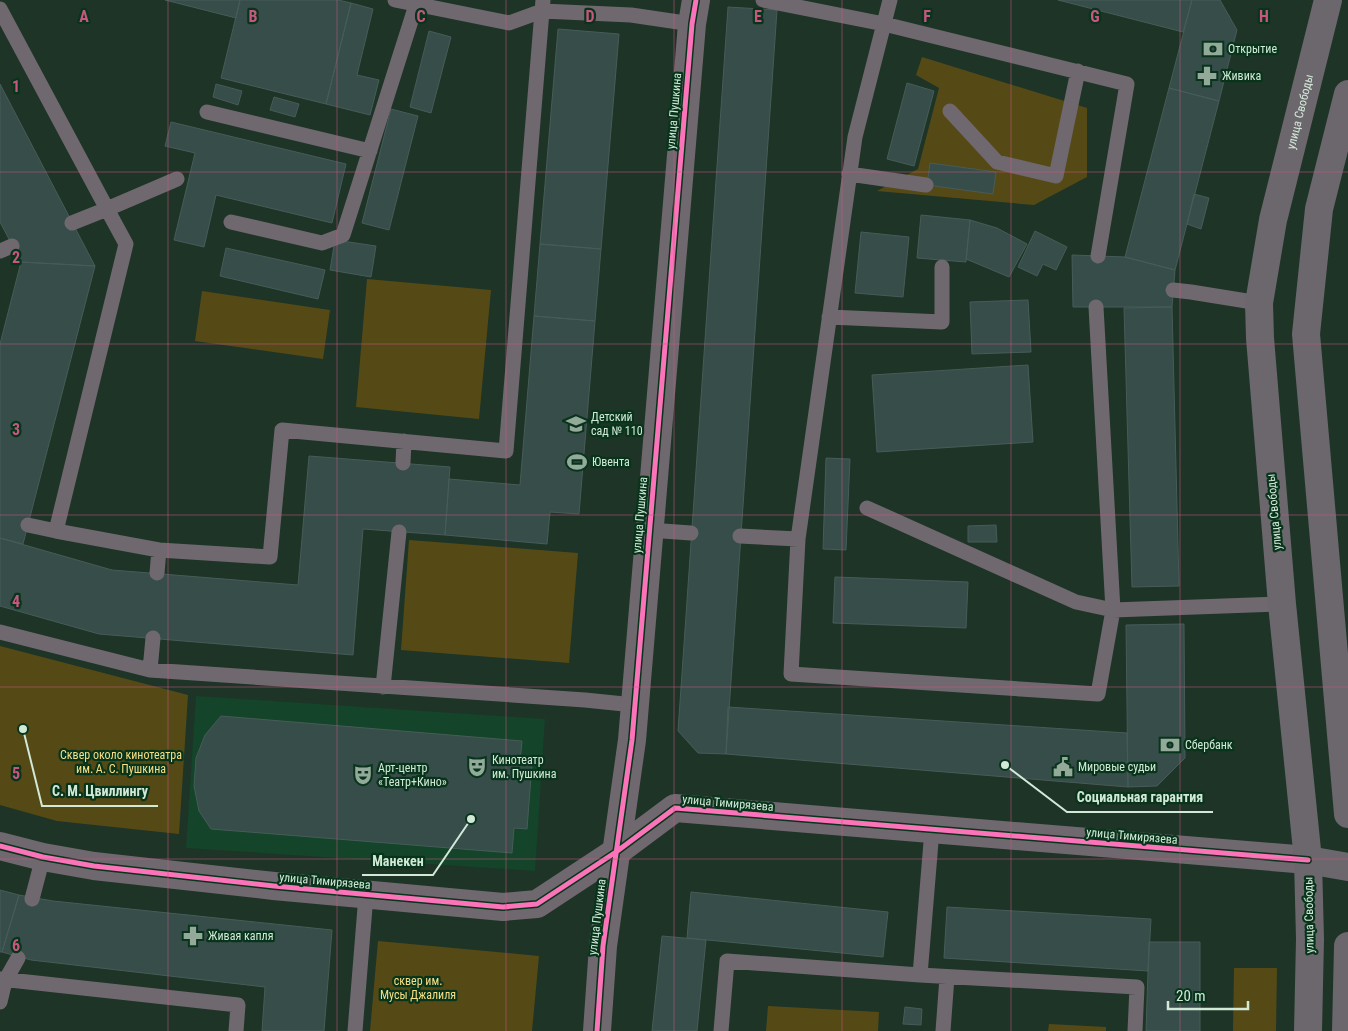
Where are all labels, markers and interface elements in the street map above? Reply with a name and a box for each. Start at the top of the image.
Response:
text: A [79,7,89,26]
text: B [249,7,258,26]
text: C [416,7,426,26]
text: D [585,7,595,26]
text: E [754,7,762,26]
text: F [923,7,931,26]
text: G [1090,7,1100,26]
text: H [1259,7,1269,26]
bank icon: Открытие [1202,38,1224,60]
place label: Открытие [1228,42,1277,56]
pharmacy icon: Живика [1196,65,1218,87]
place label: Живика [1222,69,1262,83]
street label: улица Пушкина [664,72,684,150]
street label: улица Свободы [1284,73,1316,151]
text: 1 [12,77,20,96]
text: 2 [12,248,20,267]
place label: Детский сад № 110 [591,410,643,438]
school or university icon: Детский сад № 110 [565,413,587,435]
text: 3 [12,420,20,439]
sports icon: Ювента [566,451,588,473]
place label: Ювента [592,455,630,469]
street label: улица Свободы [1264,473,1284,551]
street label: улица Пушкина [630,476,650,554]
text: 4 [12,592,20,611]
bank icon: Сбербанк [1159,734,1181,756]
place label: Сбербанк [1185,738,1233,752]
park label: Сквер около кинотеатра им. А. С. Пушкина [60,748,182,776]
place label: Кинотеатр им. Пушкина [492,753,557,781]
theatre icon: Кинотеатр им. Пушкина [466,756,488,778]
public building icon: Мировые судьи [1052,756,1074,778]
place label: Мировые судьи [1078,760,1156,774]
place label: Арт-центр «Театр+Кино» [378,761,447,789]
text: 5 [12,764,20,783]
theatre icon: Арт-центр «Театр+Кино» [352,764,374,786]
callout: С. М. Цвиллингу [42,777,158,806]
text: С. М. Цвиллингу [52,783,149,799]
callout: Социальная гарантия [1067,783,1213,812]
text: Социальная гарантия [1077,789,1203,805]
street label: улица Тимирязева [682,792,774,814]
street label: улица Тимирязева [1086,825,1178,847]
callout: Манекен [362,846,433,875]
text: Манекен [372,853,424,869]
street label: улица Тимирязева [279,870,371,892]
street label: улица Свободы [1301,877,1317,953]
street label: улица Пушкина [585,878,609,956]
pharmacy icon: Живая капля [182,925,204,947]
place label: Живая капля [208,929,273,943]
text: 6 [12,936,20,955]
park label: сквер им. Мусы Джалиля [380,974,456,1002]
scale bar [1168,978,1248,1010]
text: 20 m [1176,987,1206,1005]

